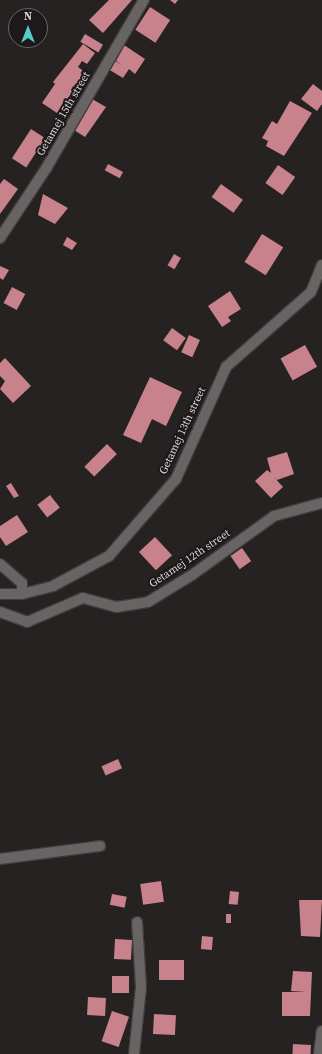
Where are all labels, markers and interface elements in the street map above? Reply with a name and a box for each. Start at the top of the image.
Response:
north arrow [8,8,48,48]
text: N [24,9,32,24]
street label: Getamej 15th street [35,70,93,158]
street label: Getamej 13th street [157,385,209,477]
street label: Getamej 12th street [147,527,233,591]

